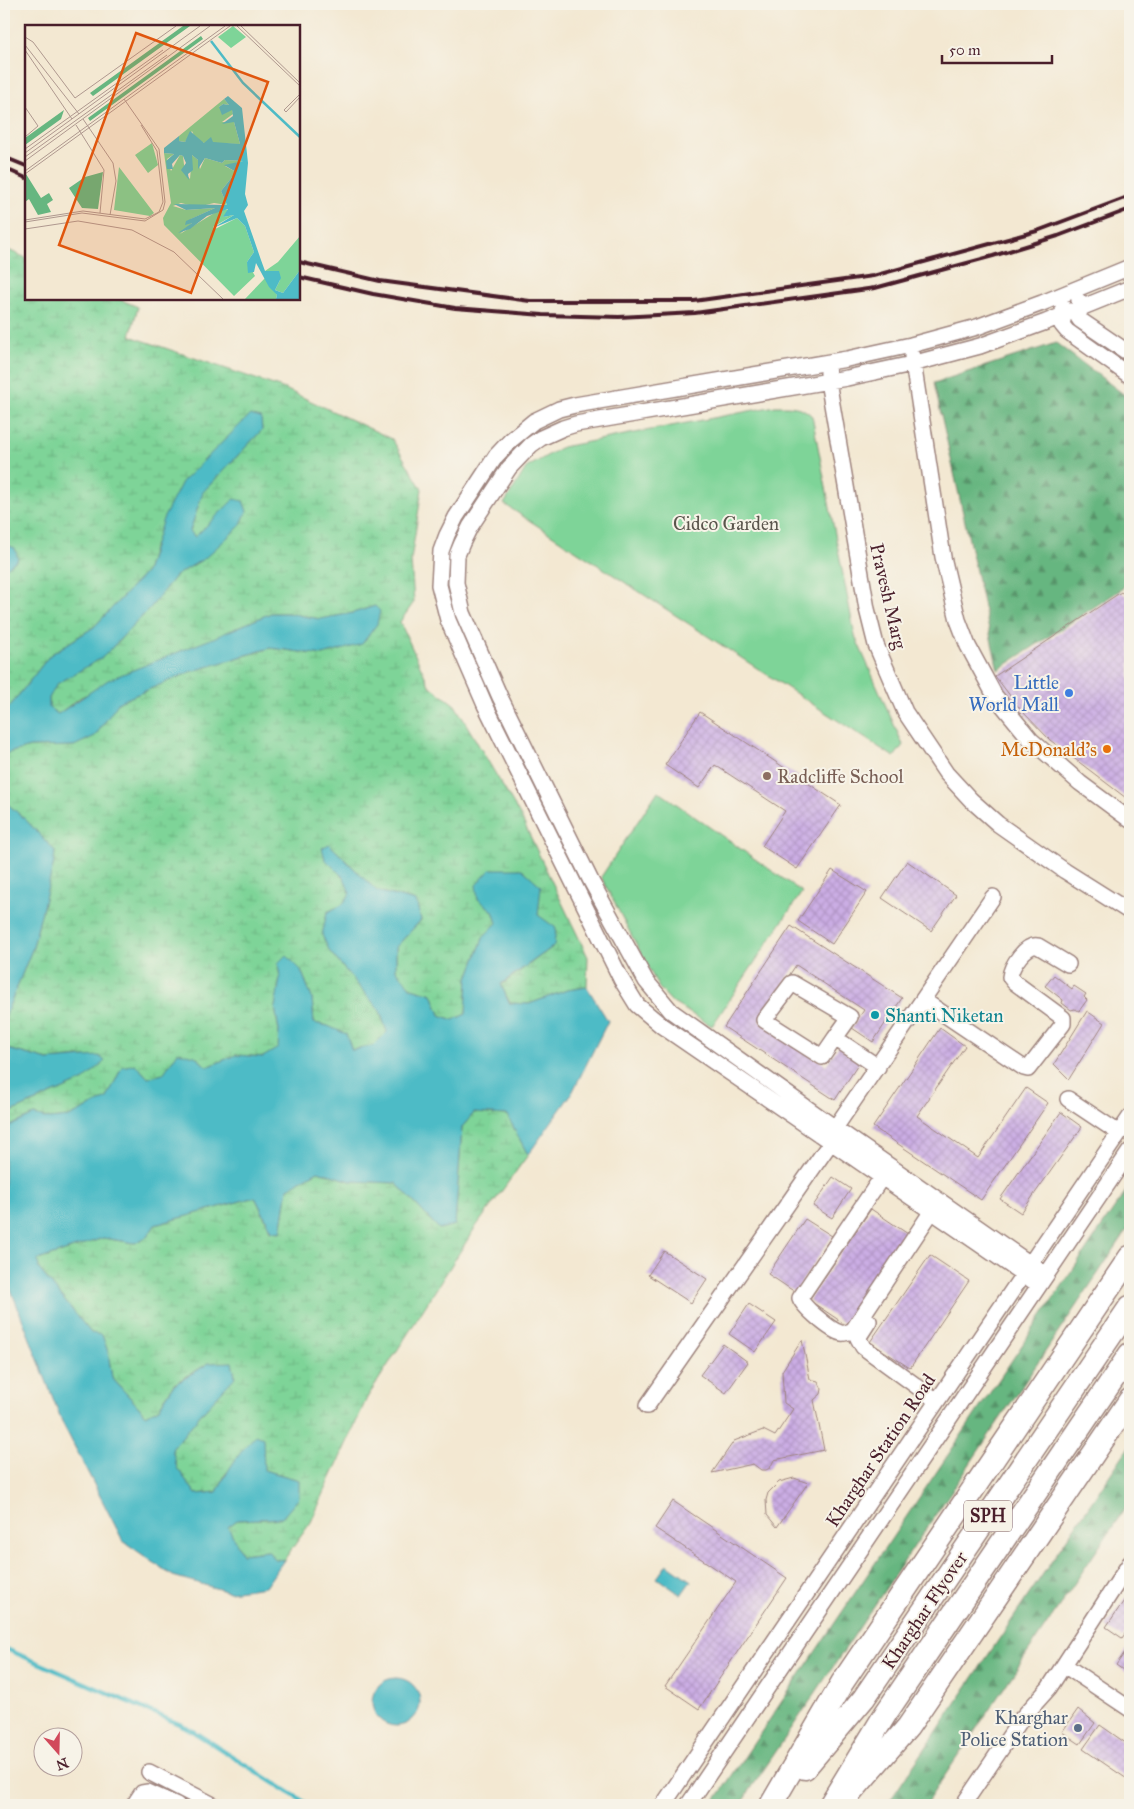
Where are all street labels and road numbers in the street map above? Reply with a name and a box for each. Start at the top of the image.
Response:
street label: Pravesh Marg [864,541,912,652]
street label: Kharghar Station Road [821,1369,941,1532]
road number: SPH [964,1500,1012,1532]
street label: Kharghar Flyover [876,1546,974,1674]

